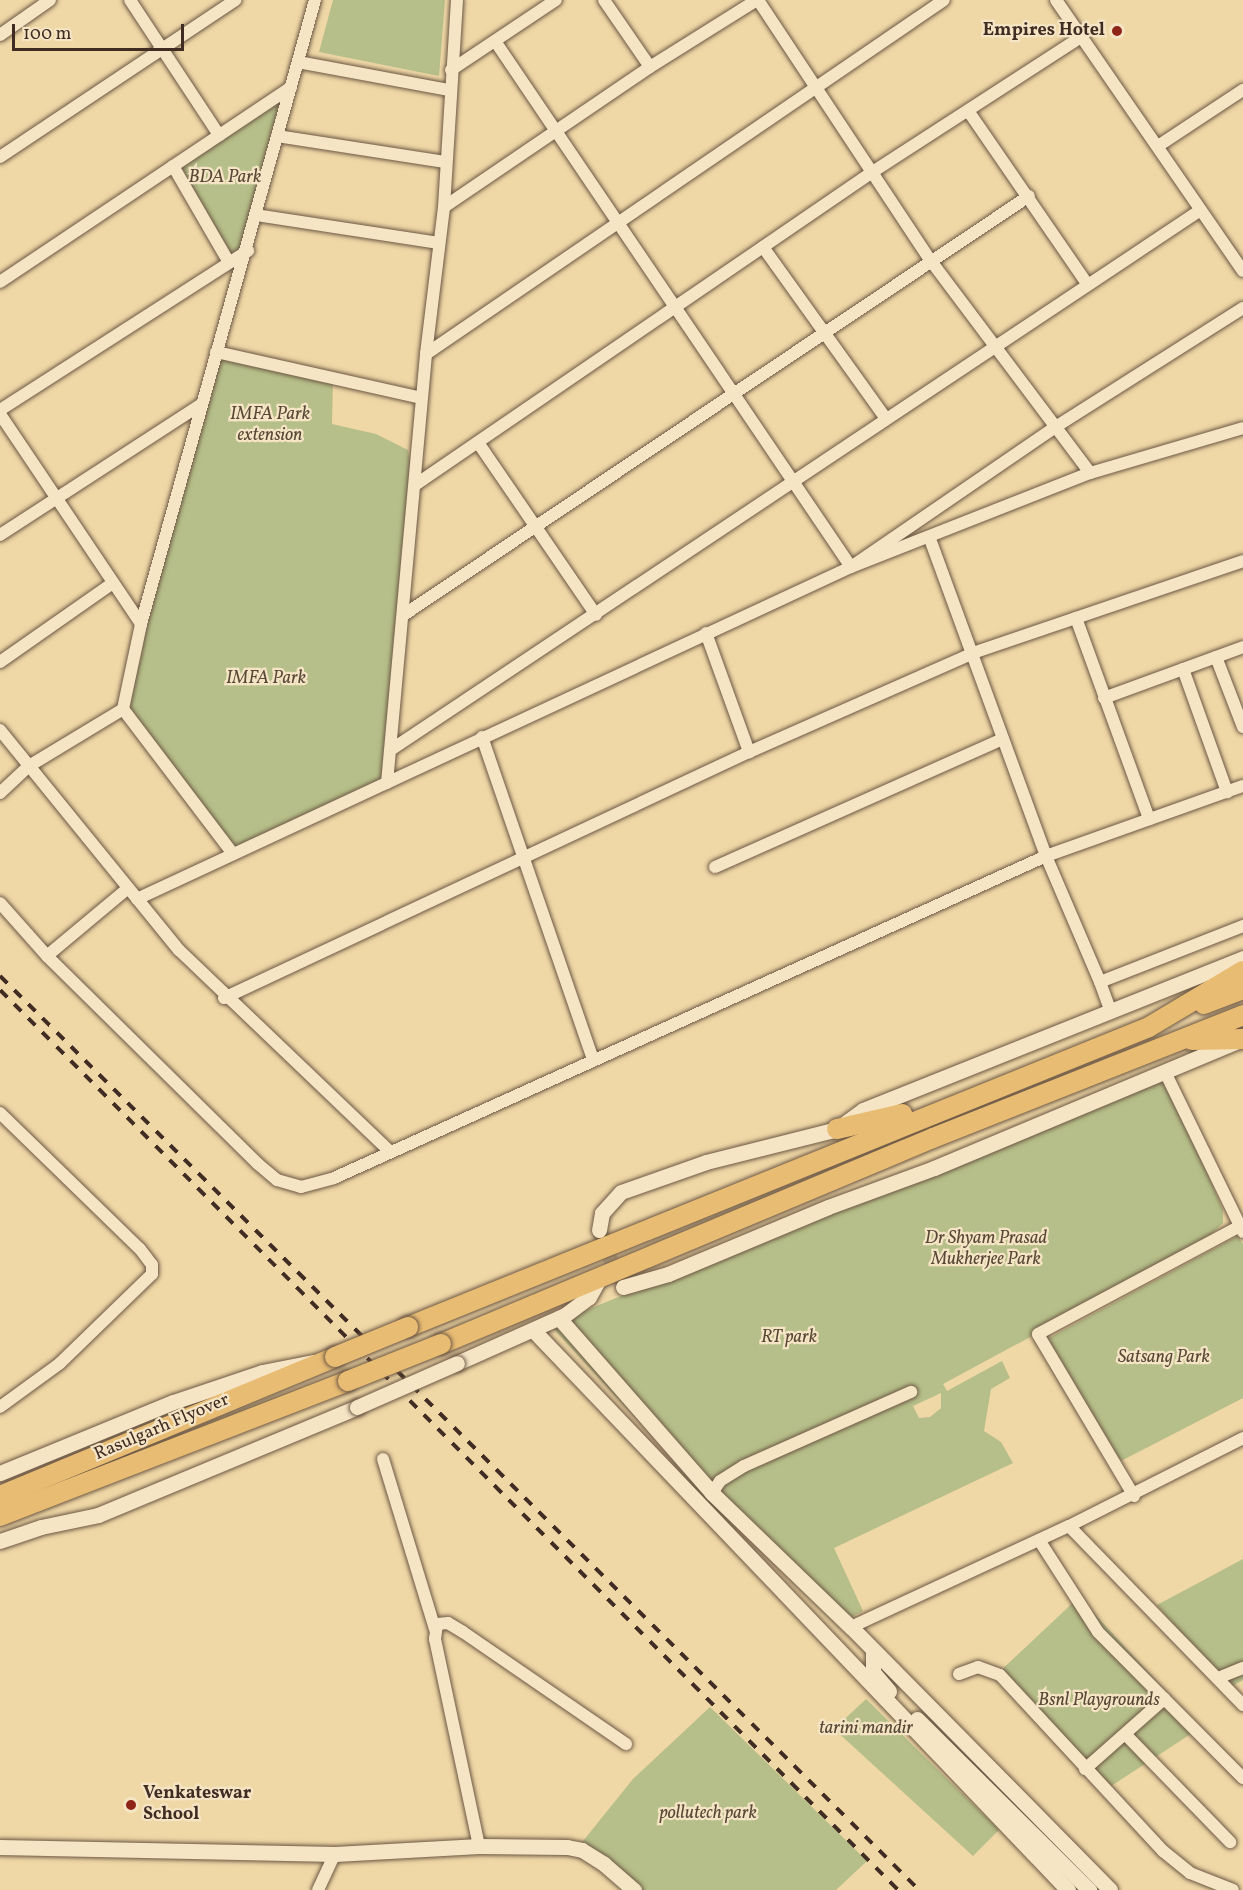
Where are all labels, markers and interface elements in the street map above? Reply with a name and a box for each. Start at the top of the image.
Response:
scale bar [15,12,188,50]
place label: Empires Hotel [983,20,1105,42]
text: 100 m [23,22,72,47]
marker: Empires Hotel [1110,24,1124,38]
park label: BDA Park [189,167,261,189]
park label: IMFA Park extension [230,405,310,448]
park label: IMFA Park [226,668,306,690]
park label: Dr Shyam Prasad Mukherjee Park [925,1229,1047,1272]
park label: RT park [761,1327,817,1349]
park label: Satsang Park [1118,1347,1210,1369]
street label: Rasulgarh Flyover [91,1390,233,1466]
park label: Bsnl Playgrounds [1038,1690,1160,1712]
park label: tarini mandir [819,1718,913,1740]
place label: Venkateswar School [143,1784,251,1826]
marker: Venkateswar School [124,1798,138,1812]
park label: pollutech park [659,1803,757,1825]

